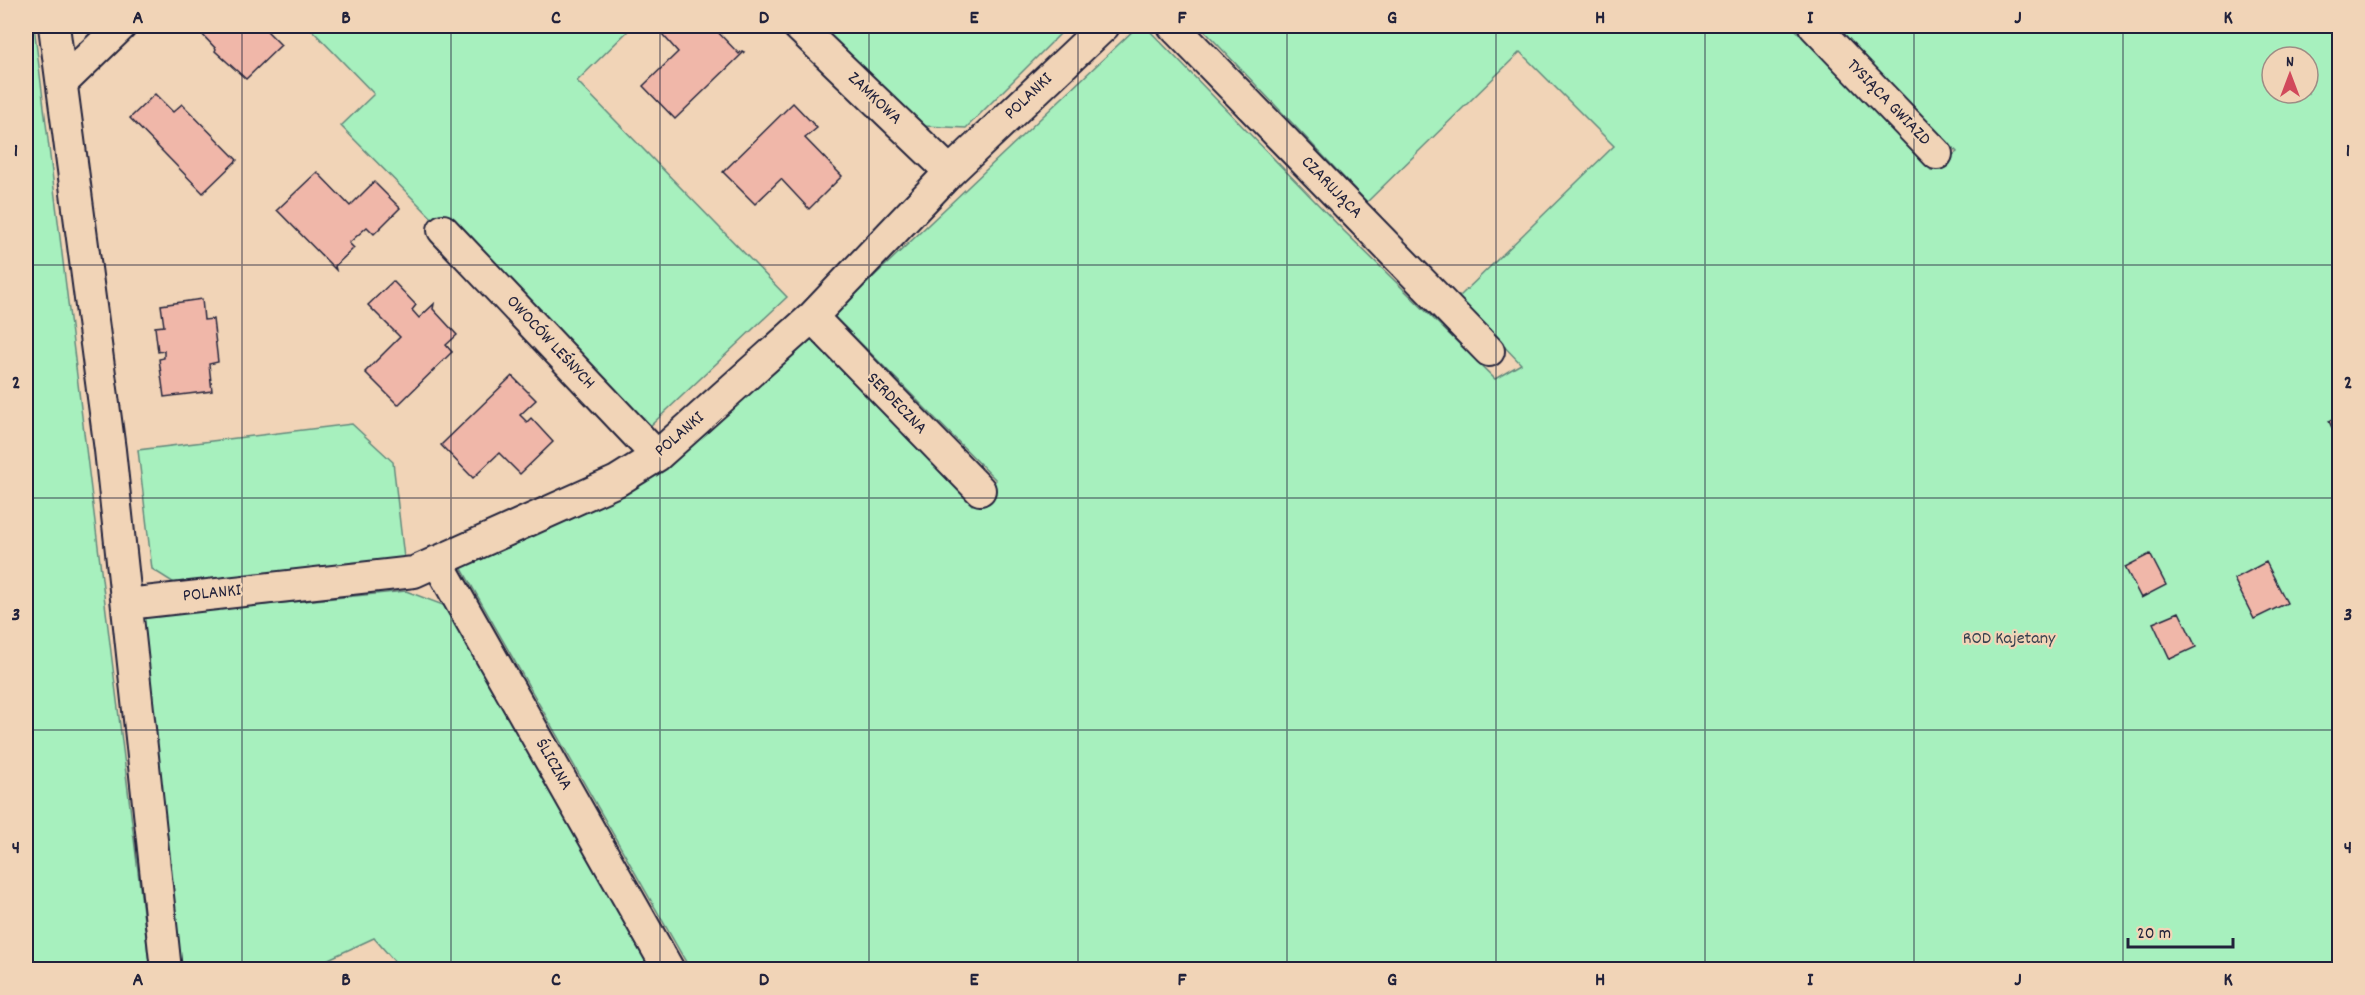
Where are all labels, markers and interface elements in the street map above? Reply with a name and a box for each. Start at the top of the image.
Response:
text: A [133,5,144,33]
text: B [341,5,351,33]
text: C [551,5,561,33]
text: D [759,5,770,33]
text: E [969,5,979,33]
text: F [1178,5,1188,33]
text: G [1387,5,1397,33]
text: H [1595,5,1605,33]
text: I [1807,5,1814,33]
text: J [2014,5,2022,33]
text: K [2223,5,2233,33]
north arrow [2260,45,2320,105]
text: N [2286,51,2294,74]
street label: TYSIĄCA GWIAZD [1840,54,1936,152]
street label: ZAMKOWA [841,67,907,131]
street label: POLANKI [999,67,1059,126]
text: 1 [14,138,18,166]
text: 1 [2346,138,2350,166]
street label: CZARUJĄCA [1294,151,1368,225]
street label: OWOCÓW LEŚNYCH [500,290,600,396]
street label: SERDECZNA [860,367,932,441]
text: 2 [12,370,20,398]
text: 2 [2344,370,2352,398]
street label: POLANKI [650,406,711,464]
street label: POLANKI [182,578,243,609]
text: 3 [12,602,20,630]
text: 3 [2344,602,2352,630]
park label: ROD Kajetany [1963,627,2056,652]
street label: ŚLICZNA [528,735,578,796]
text: 4 [12,835,20,863]
text: 4 [2344,835,2352,863]
scale bar [2128,911,2233,949]
text: 20 m [2137,922,2171,947]
text: A [133,967,144,995]
text: B [341,967,351,995]
text: C [551,967,561,995]
text: D [759,967,770,995]
text: E [969,967,979,995]
text: F [1178,967,1188,995]
text: G [1387,967,1397,995]
text: H [1595,967,1605,995]
text: I [1807,967,1814,995]
text: J [2014,967,2022,995]
text: K [2223,967,2233,995]

